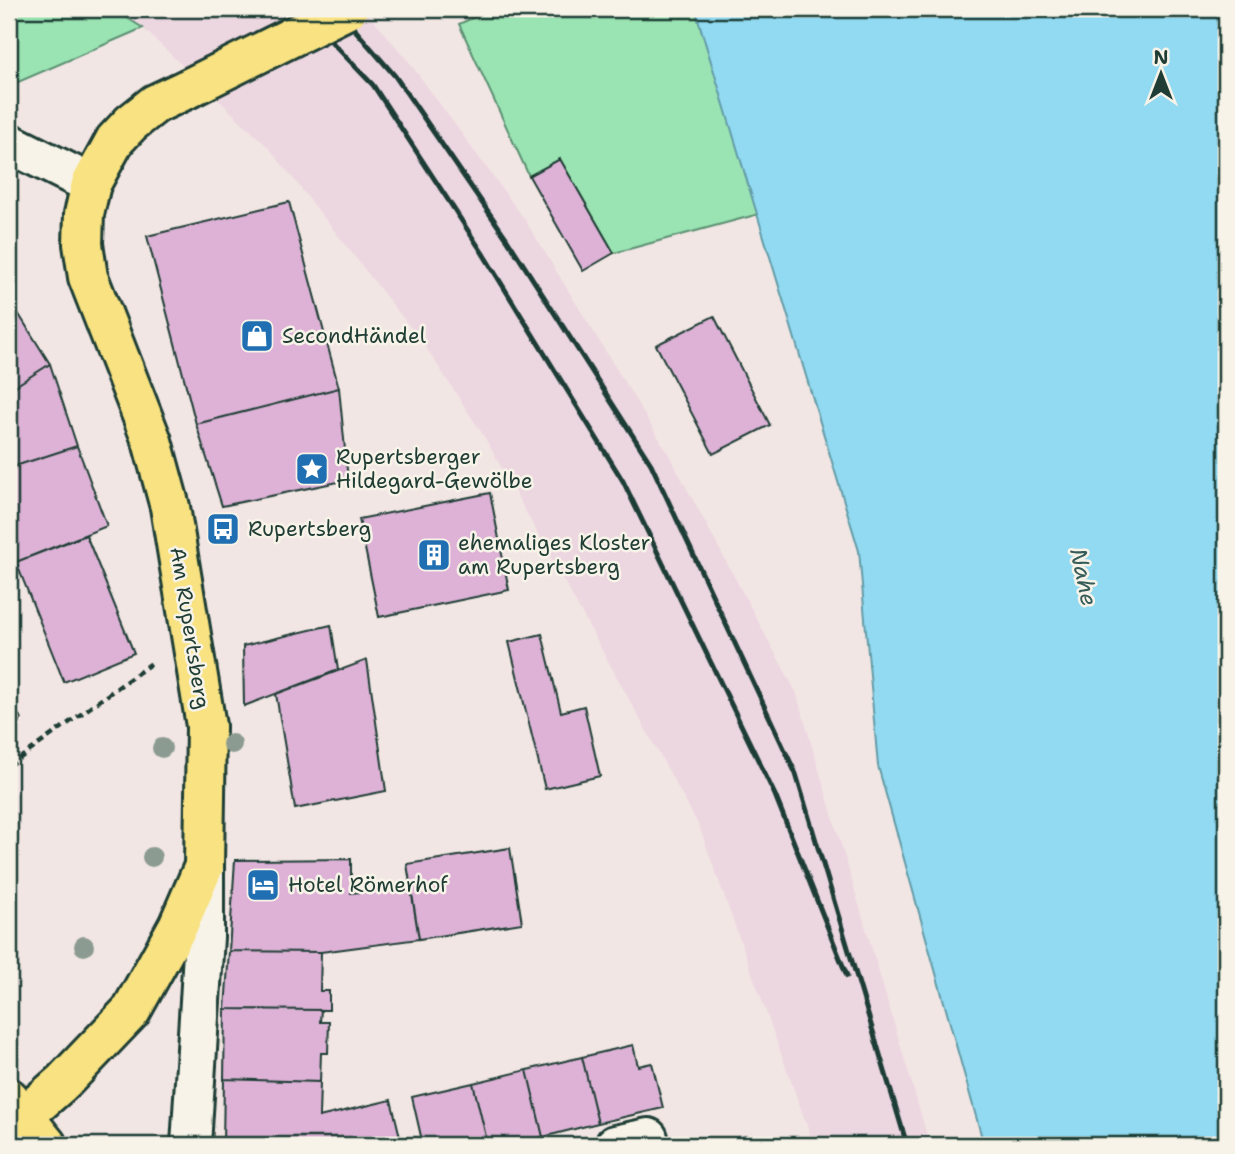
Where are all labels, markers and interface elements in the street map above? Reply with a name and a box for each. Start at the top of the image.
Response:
north arrow [1126,38,1196,108]
text: N [1153,45,1169,70]
shop icon: SecondHändel [238,317,276,355]
place label: SecondHändel [282,322,427,350]
place label: Rupertsberger Hildegard-Gewölbe [336,443,533,495]
place icon: Rupertsberger Hildegard-Gewölbe [293,450,331,488]
bus stop icon: Rupertsberg [204,510,242,548]
place label: Rupertsberg [248,515,371,543]
place label: ehemaliges Kloster am Rupertsberg [458,529,651,581]
building icon: ehemaliges Kloster am Rupertsberg [415,536,453,574]
street label: Am Rupertsberg [163,545,217,711]
water label: Nahe [1063,545,1105,609]
hotel icon: Hotel Römerhof [244,866,282,904]
place label: Hotel Römerhof [288,871,448,899]

